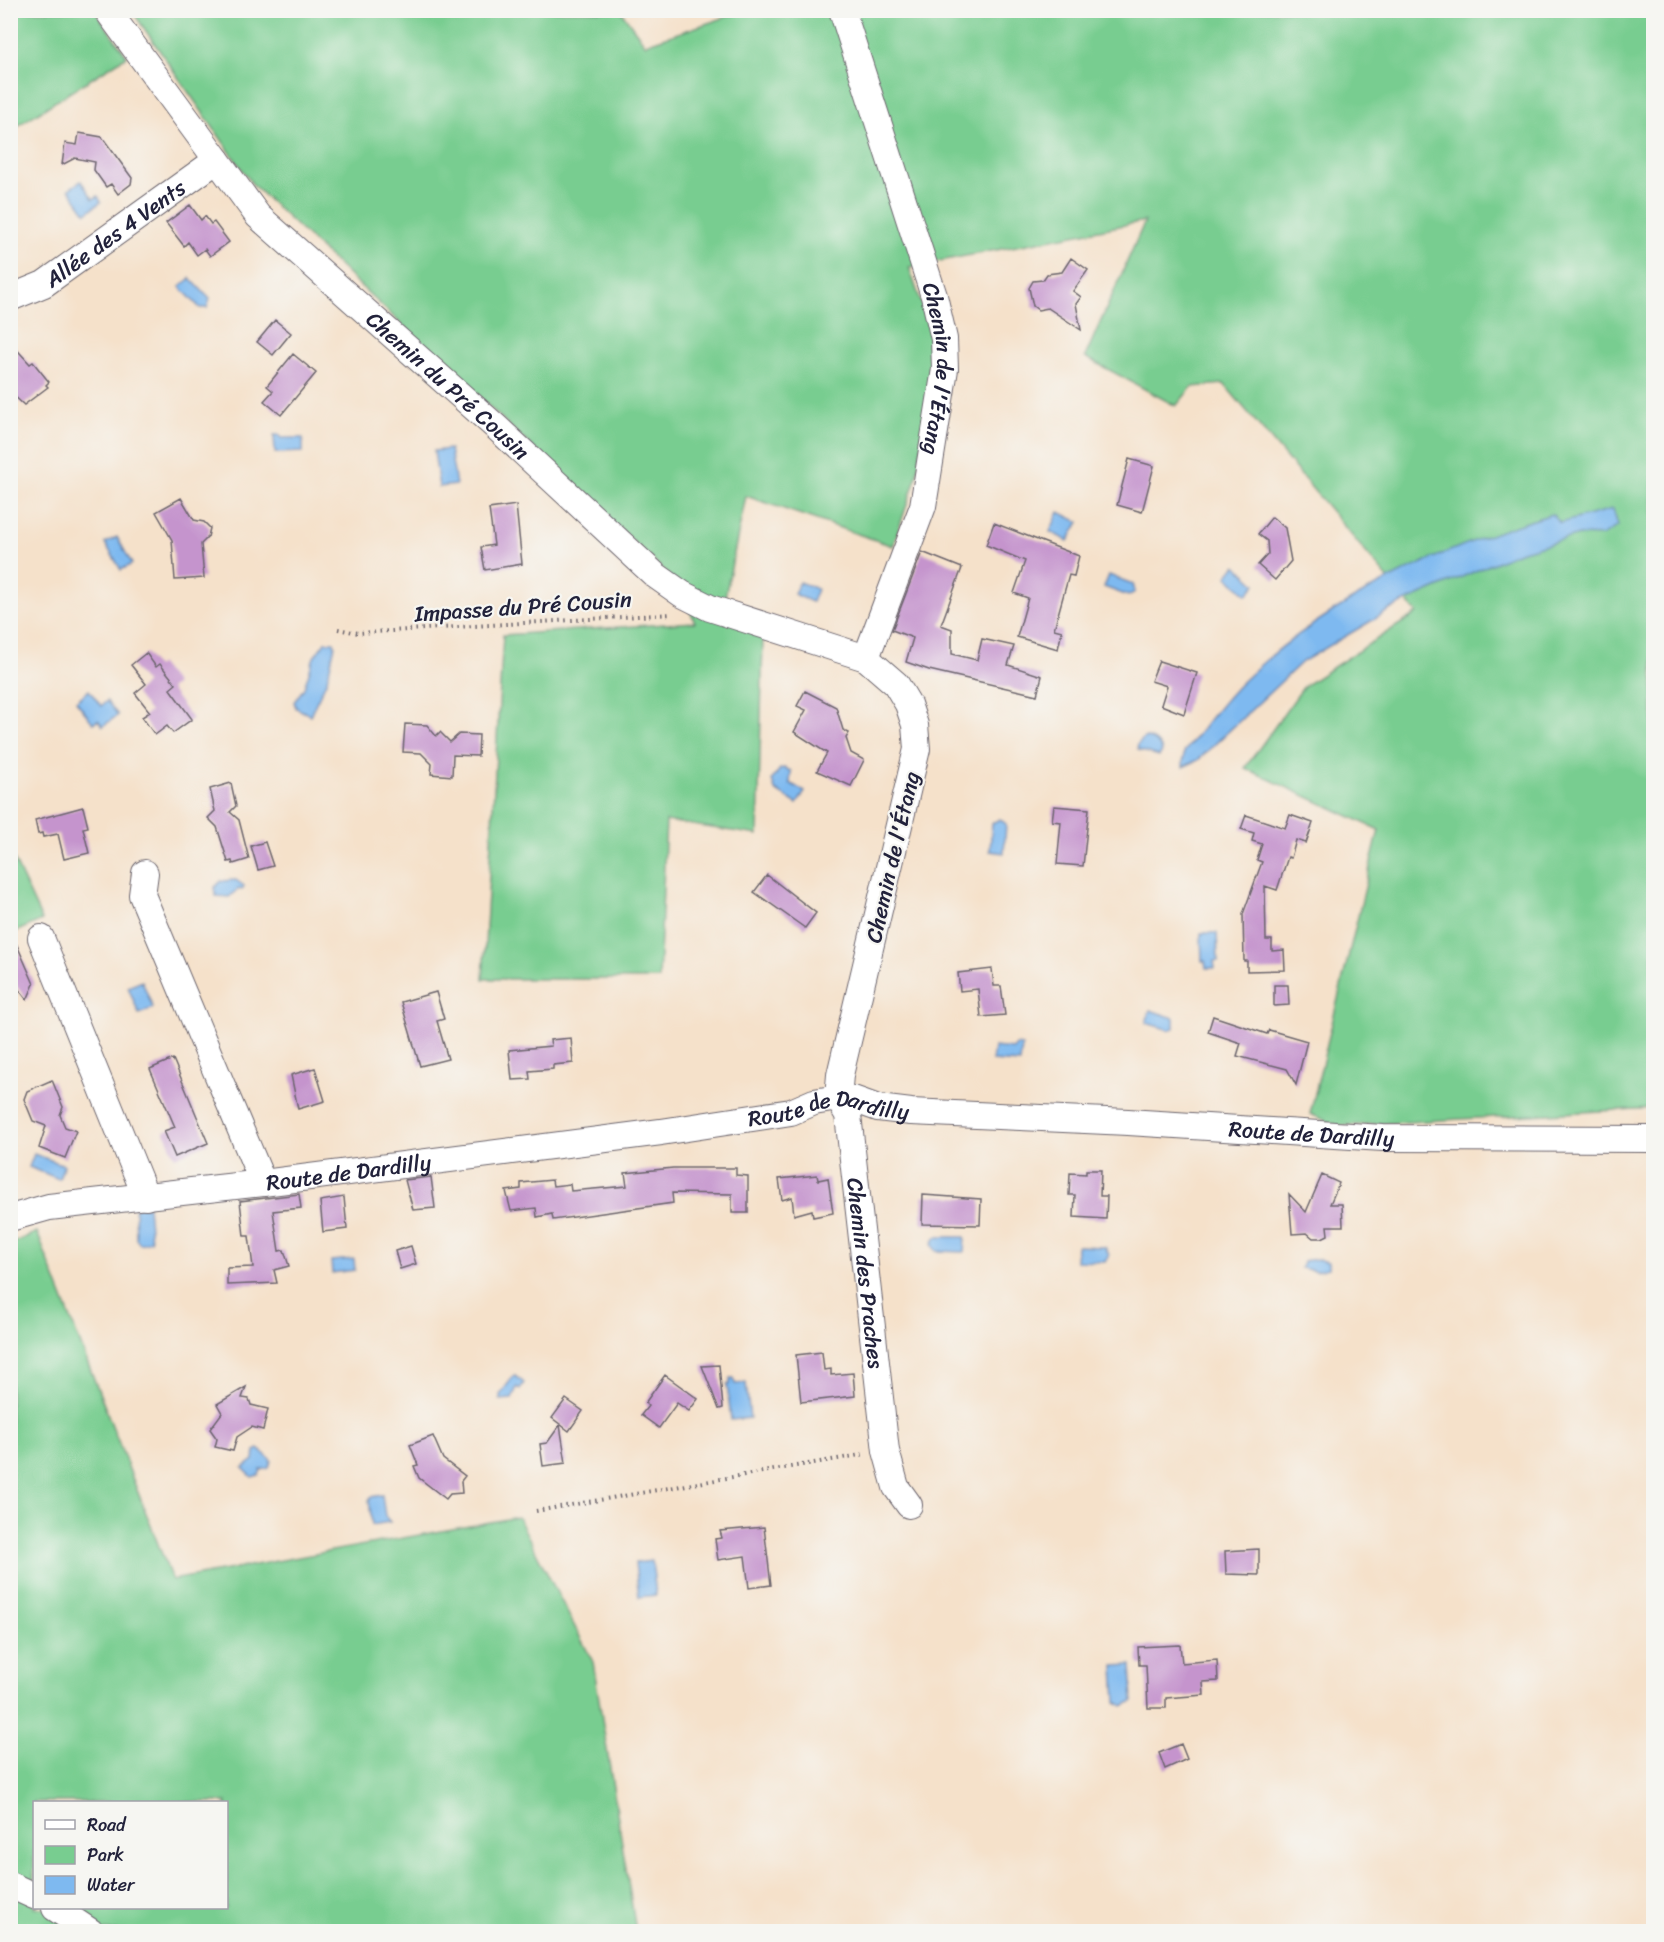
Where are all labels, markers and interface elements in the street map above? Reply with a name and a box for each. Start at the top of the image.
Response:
street label: Allée des 4 Vents [35,169,195,298]
street label: Chemin de l'Étang [911,277,964,458]
street label: Chemin du Pré Cousin [357,301,539,470]
street label: Impasse du Pré Cousin [412,579,633,634]
street label: Chemin de l'Étang [854,768,931,947]
street label: Route de Dardilly [745,1079,912,1138]
street label: Route de Dardilly [1227,1109,1395,1158]
street label: Route de Dardilly [264,1143,434,1202]
street label: Chemin des Praches [835,1176,896,1371]
legend [33,1801,228,1909]
text: Road [87,1809,127,1841]
text: Park [87,1839,124,1871]
text: Water [87,1869,136,1901]

